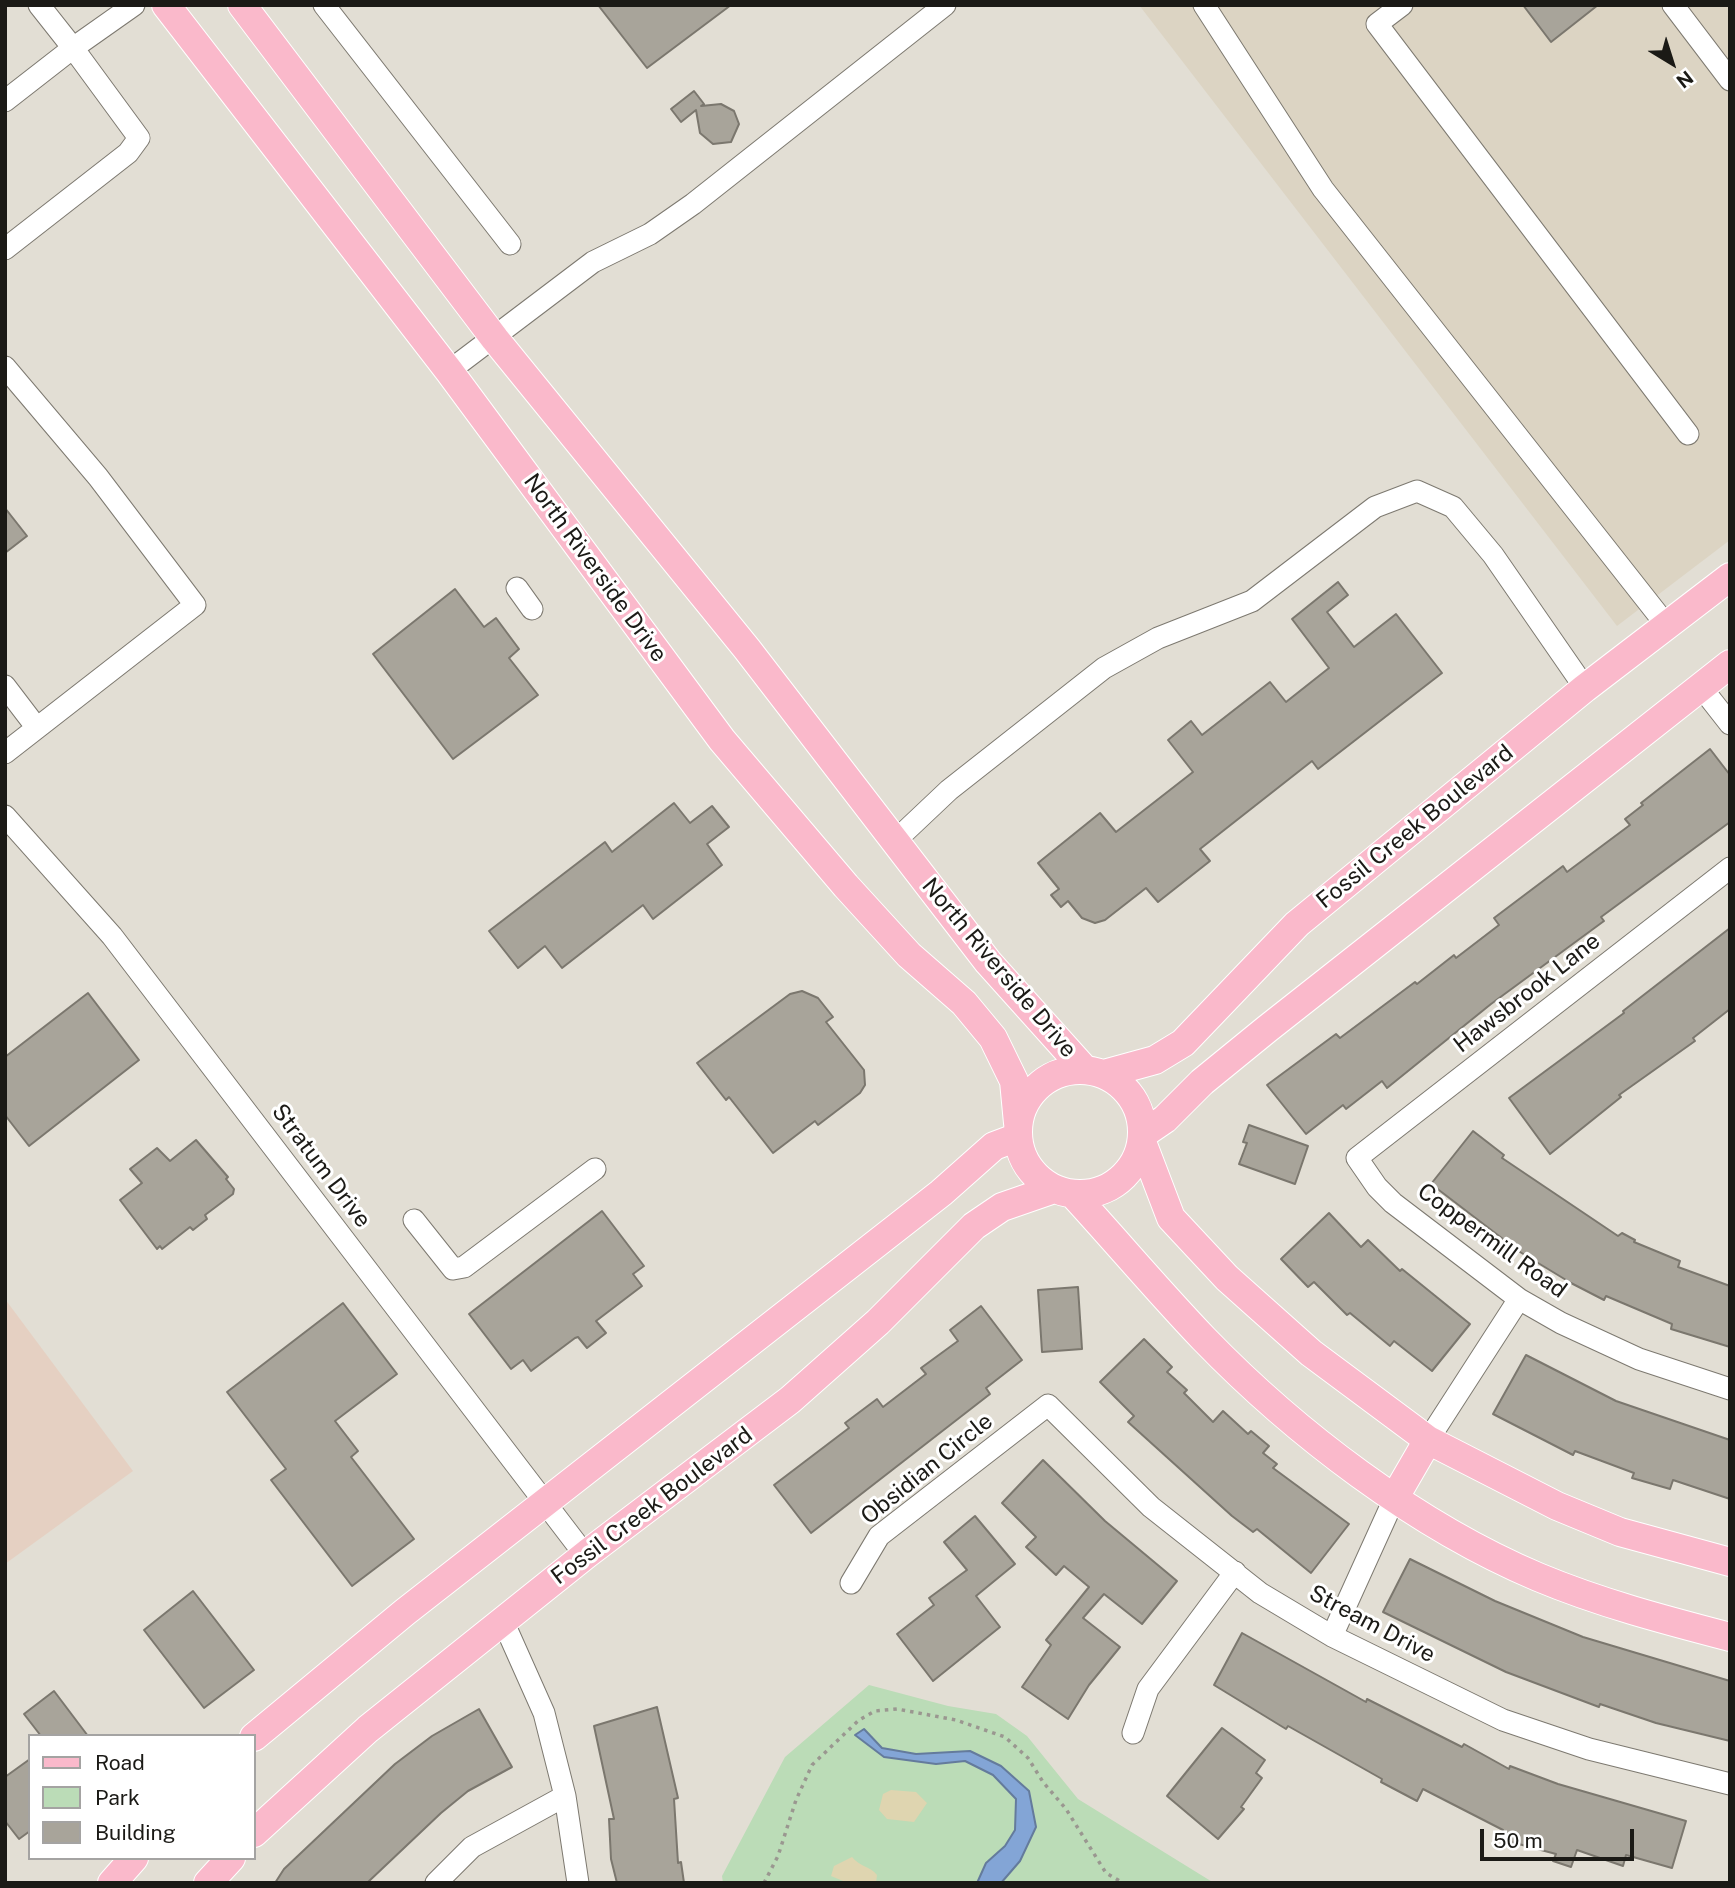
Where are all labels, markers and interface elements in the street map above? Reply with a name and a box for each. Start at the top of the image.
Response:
north arrow [1637,28,1707,98]
text: N [1672,66,1698,93]
street label: North Riverside Drive [517,469,673,667]
street label: Fossil Creek Boulevard [1311,739,1519,915]
street label: North Riverside Drive [916,873,1082,1063]
street label: Hawsbrook Lane [1448,927,1606,1059]
street label: Stratum Drive [266,1099,376,1233]
street label: Coppermill Road [1412,1178,1572,1304]
street label: Obsidian Circle [856,1408,998,1530]
street label: Fossil Creek Boulevard [546,1421,758,1591]
street label: Stream Drive [1304,1579,1440,1669]
legend [28,1734,256,1860]
text: Road [95,1750,145,1775]
text: Park [95,1785,140,1810]
scale bar [1483,1814,1637,1858]
text: Building [95,1820,176,1845]
text: 50 m [1493,1828,1543,1853]

